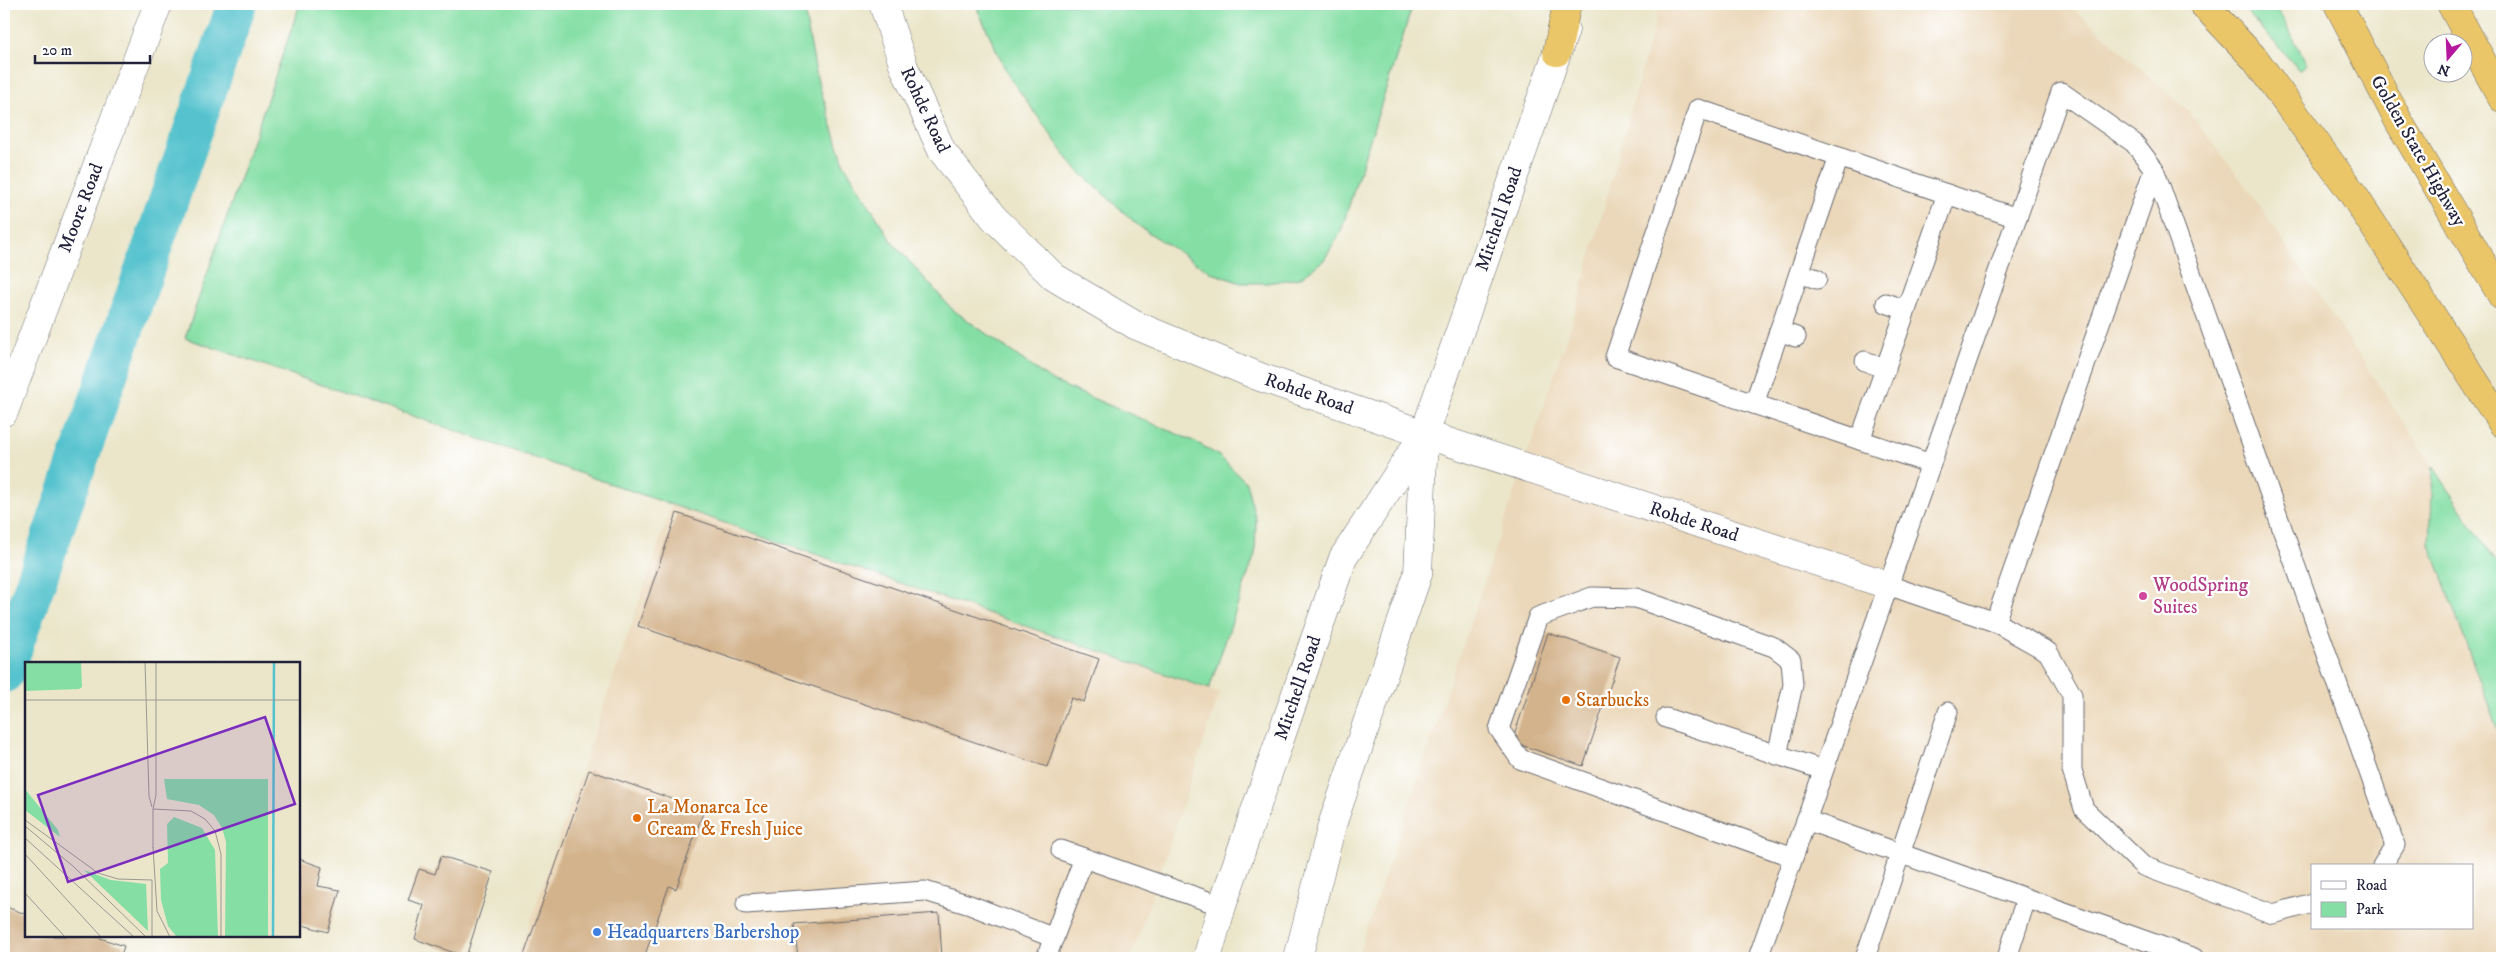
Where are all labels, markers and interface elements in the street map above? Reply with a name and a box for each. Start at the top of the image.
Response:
scale bar [35,32,150,64]
north arrow [2424,32,2474,82]
text: 20 m [42,41,72,60]
text: N [2435,59,2452,80]
street label: Rohde Road [895,63,955,157]
street label: Golden State Highway [2365,71,2471,232]
street label: Moore Road [53,160,109,256]
street label: Mitchell Road [1470,163,1528,274]
street label: Rohde Road [1262,368,1357,420]
street label: Rohde Road [1647,497,1742,547]
place label: WoodSpring Suites [2152,574,2249,619]
marker: WoodSpring Suites [2137,590,2149,602]
street label: Mitchell Road [1269,632,1327,743]
inset map [25,662,300,937]
place label: Starbucks [1576,689,1649,712]
marker: Starbucks [1560,694,1572,706]
place label: La Monarca Ice Cream & Fresh Juice [647,796,803,841]
marker: La Monarca Ice Cream & Fresh Juice [631,812,643,824]
legend [2311,864,2474,930]
text: Road [2356,876,2388,895]
text: Park [2356,900,2385,919]
place label: Headquarters Barbershop [607,921,799,945]
marker: Headquarters Barbershop [591,926,603,938]

